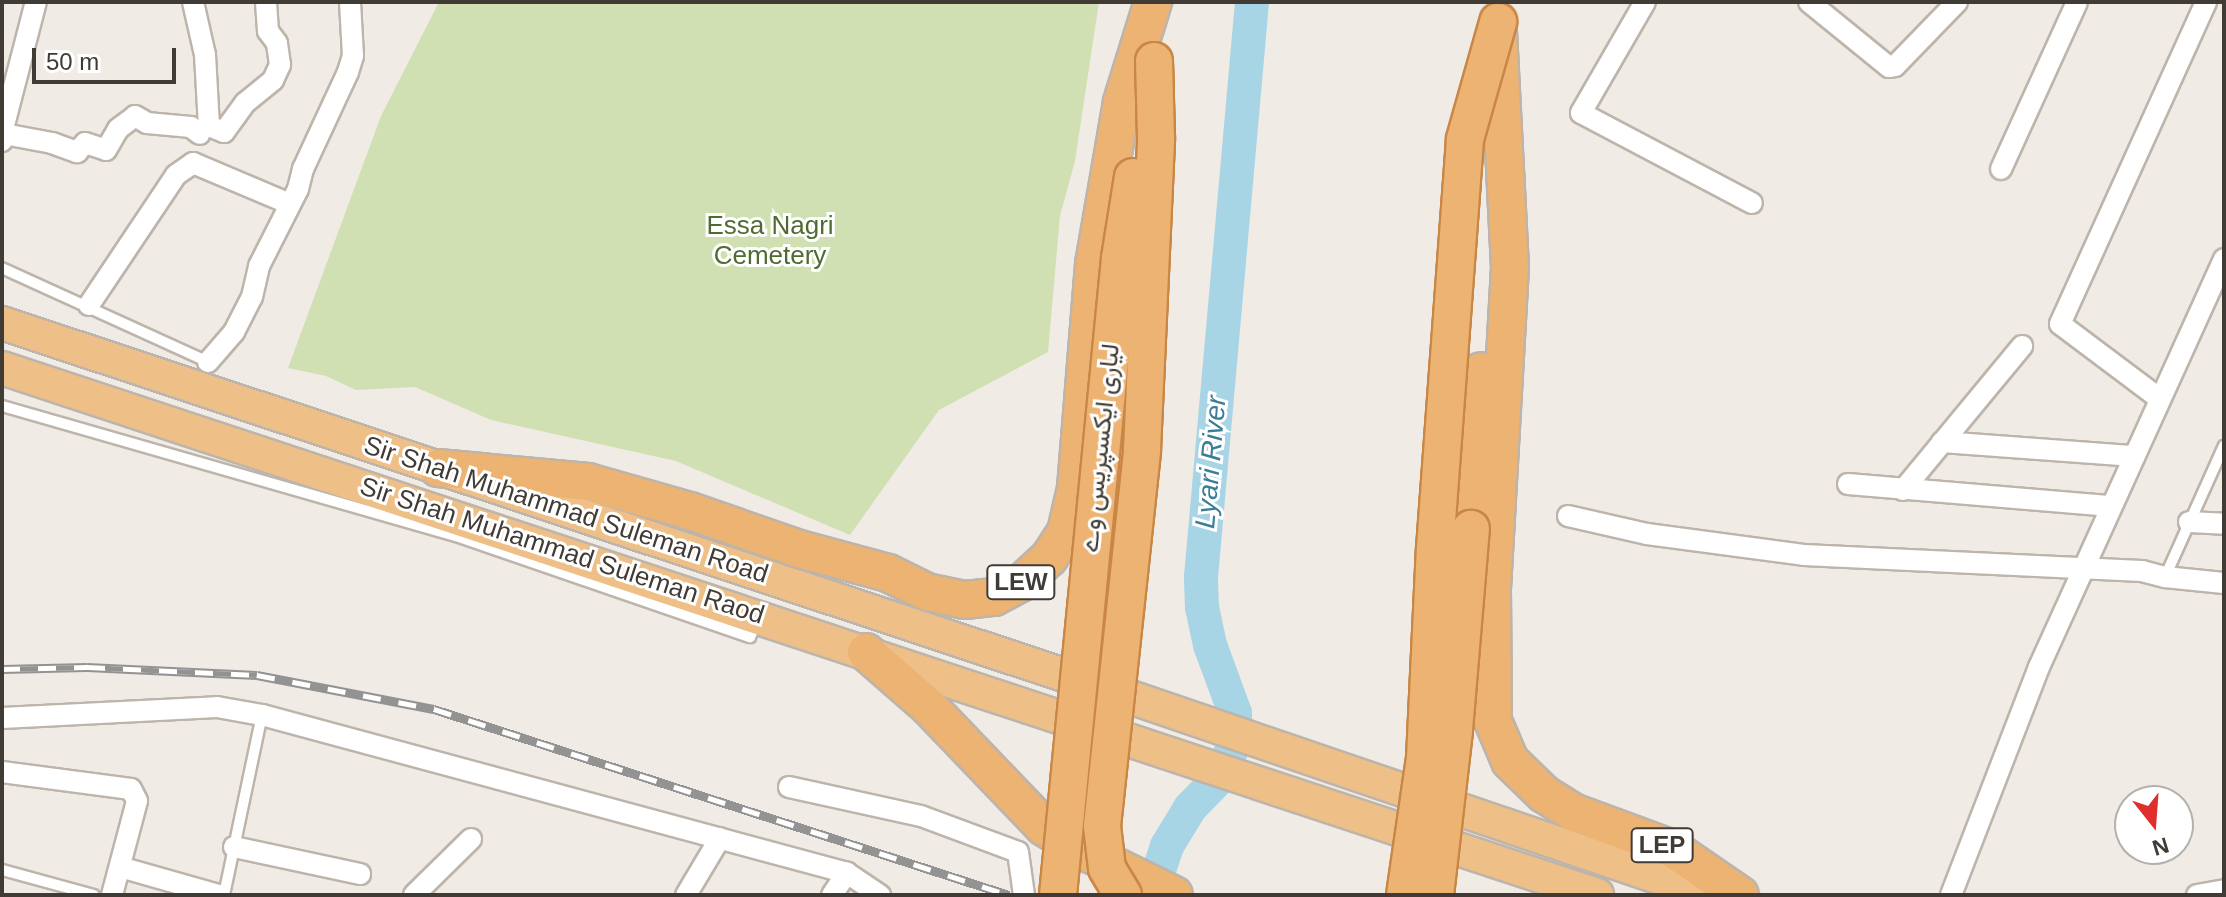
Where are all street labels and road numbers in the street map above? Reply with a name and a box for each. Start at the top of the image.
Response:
street label: لیاری ایکسپریس وے [1074,342,1126,554]
street label: Sir Shah Muhammad Suleman Road [360,430,772,590]
street label: Sir Shah Muhammad Suleman Raod [356,471,768,631]
road number: LEW [985,562,1057,602]
road number: LEP [1630,825,1694,865]

